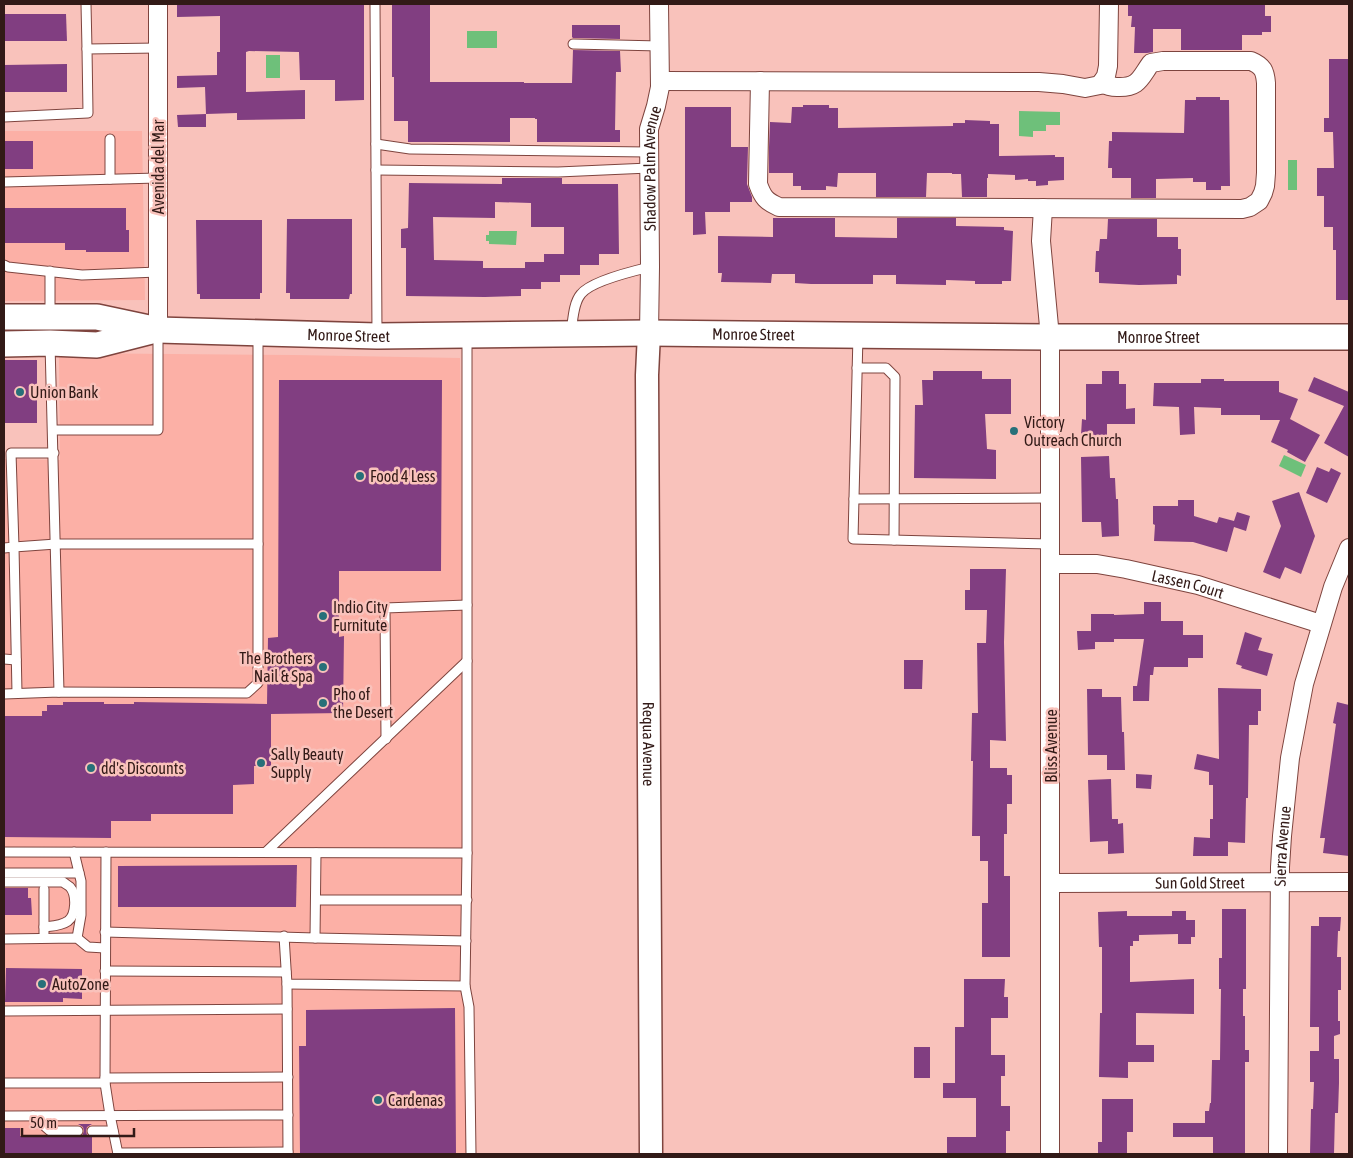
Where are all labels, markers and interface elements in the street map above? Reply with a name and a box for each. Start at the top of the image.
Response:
street label: Shadow Palm Avenue [640,103,665,231]
street label: Avenida del Mar [149,120,167,214]
street label: Monroe Street [307,325,390,345]
street label: Monroe Street [712,325,795,343]
street label: Monroe Street [1117,328,1200,346]
place label: Union Bank [30,383,98,401]
marker: Union Bank [14,386,26,398]
place label: Victory Outreach Church [1024,413,1122,449]
marker: Victory Outreach Church [1008,425,1020,437]
place label: Food 4 Less [370,467,436,485]
marker: Food 4 Less [354,470,366,482]
street label: Lassen Court [1150,566,1227,602]
place label: Indio City Furnitute [333,598,388,634]
marker: Indio City Furnitute [317,610,329,622]
place label: The Brothers Nail & Spa [239,649,313,686]
marker: The Brothers Nail & Spa [317,661,329,673]
place label: Pho of the Desert [333,685,394,721]
marker: Pho of the Desert [317,697,329,709]
street label: Requa Avenue [639,702,658,786]
street label: Bliss Avenue [1042,709,1060,783]
place label: Sally Beauty Supply [271,745,344,782]
marker: Sally Beauty Supply [255,757,267,769]
place label: dd's Discounts [101,759,184,777]
marker: dd's Discounts [85,762,97,774]
street label: Sierra Avenue [1271,805,1294,886]
street label: Sun Gold Street [1155,873,1245,892]
place label: AutoZone [52,975,109,993]
marker: AutoZone [36,978,48,990]
place label: Cardenas [388,1091,443,1109]
marker: Cardenas [372,1094,384,1106]
scale bar [22,1106,135,1138]
text: 50 m [30,1114,57,1131]

